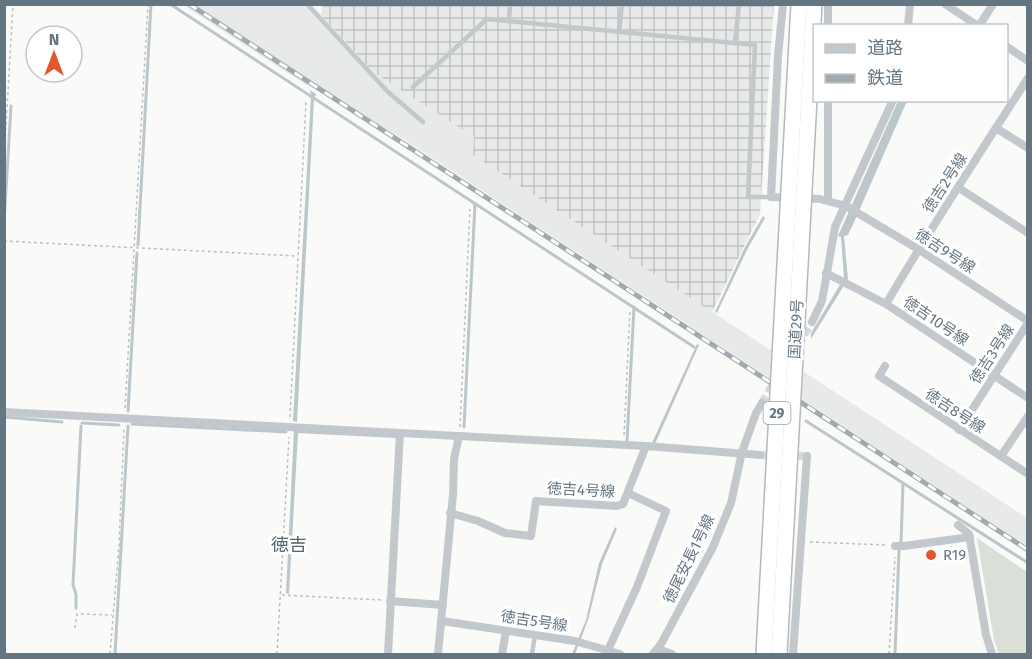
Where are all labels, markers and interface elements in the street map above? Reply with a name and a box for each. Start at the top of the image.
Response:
north arrow [24,24,84,84]
legend [813,24,1008,102]
text: N [49,30,59,49]
text: 道路 [867,37,903,59]
text: 鉄道 [867,67,903,89]
street label: 徳吉2号線 [919,150,971,216]
street label: 徳吉9号線 [912,225,978,277]
street label: 徳吉10号線 [900,293,972,349]
street label: 国道29号 [785,298,807,360]
street label: 徳吉3号線 [966,321,1018,387]
street label: 徳吉8号線 [921,385,989,437]
road number: 29 [764,402,790,424]
street label: 徳吉4号線 [547,479,615,501]
street label: 徳尾安長1号線 [660,512,718,606]
district label: 徳吉 [271,534,307,556]
place label: R19 [943,546,966,564]
marker: R19 [924,548,938,562]
street label: 徳吉5号線 [499,607,569,635]

